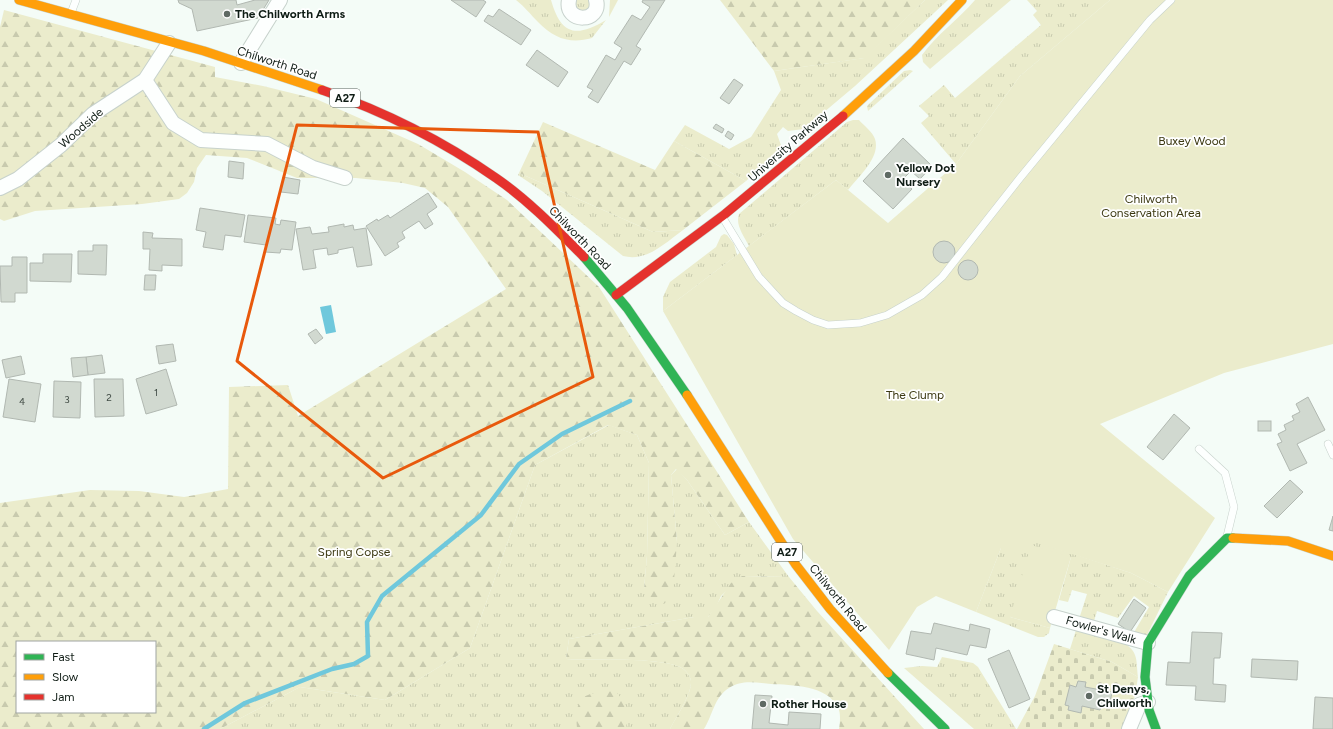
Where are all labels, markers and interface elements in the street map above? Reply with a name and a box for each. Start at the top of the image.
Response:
place label: The Chilworth Arms [235,7,345,21]
marker: The Chilworth Arms [222,9,232,19]
street label: Chilworth Road [235,44,319,82]
road number: A27 [330,89,360,107]
street label: Woodside [56,105,106,151]
street label: University Parkway [745,107,831,185]
park label: Buxey Wood [1158,134,1226,148]
place label: Yellow Dot Nursery [896,161,955,189]
marker: Yellow Dot Nursery [883,170,893,180]
park label: Chilworth Conservation Area [1101,192,1201,220]
street label: Chilworth Road [546,203,614,273]
house number: 1 [154,386,158,399]
park label: The Clump [886,388,944,402]
house number: 2 [106,391,112,404]
house number: 3 [64,393,70,406]
house number: 4 [19,395,25,408]
road number: A27 [772,543,802,561]
park label: Spring Copse [318,545,391,559]
street label: Chilworth Road [806,561,870,635]
street label: Fowler's Walk [1064,613,1138,647]
legend [16,641,156,713]
text: Fast [52,650,75,664]
text: Slow [52,670,79,684]
place label: St Denys, Chilworth [1097,682,1152,710]
text: Jam [52,690,75,704]
marker: St Denys, Chilworth [1084,691,1094,701]
place label: Rother House [771,697,847,711]
marker: Rother House [758,699,768,709]

